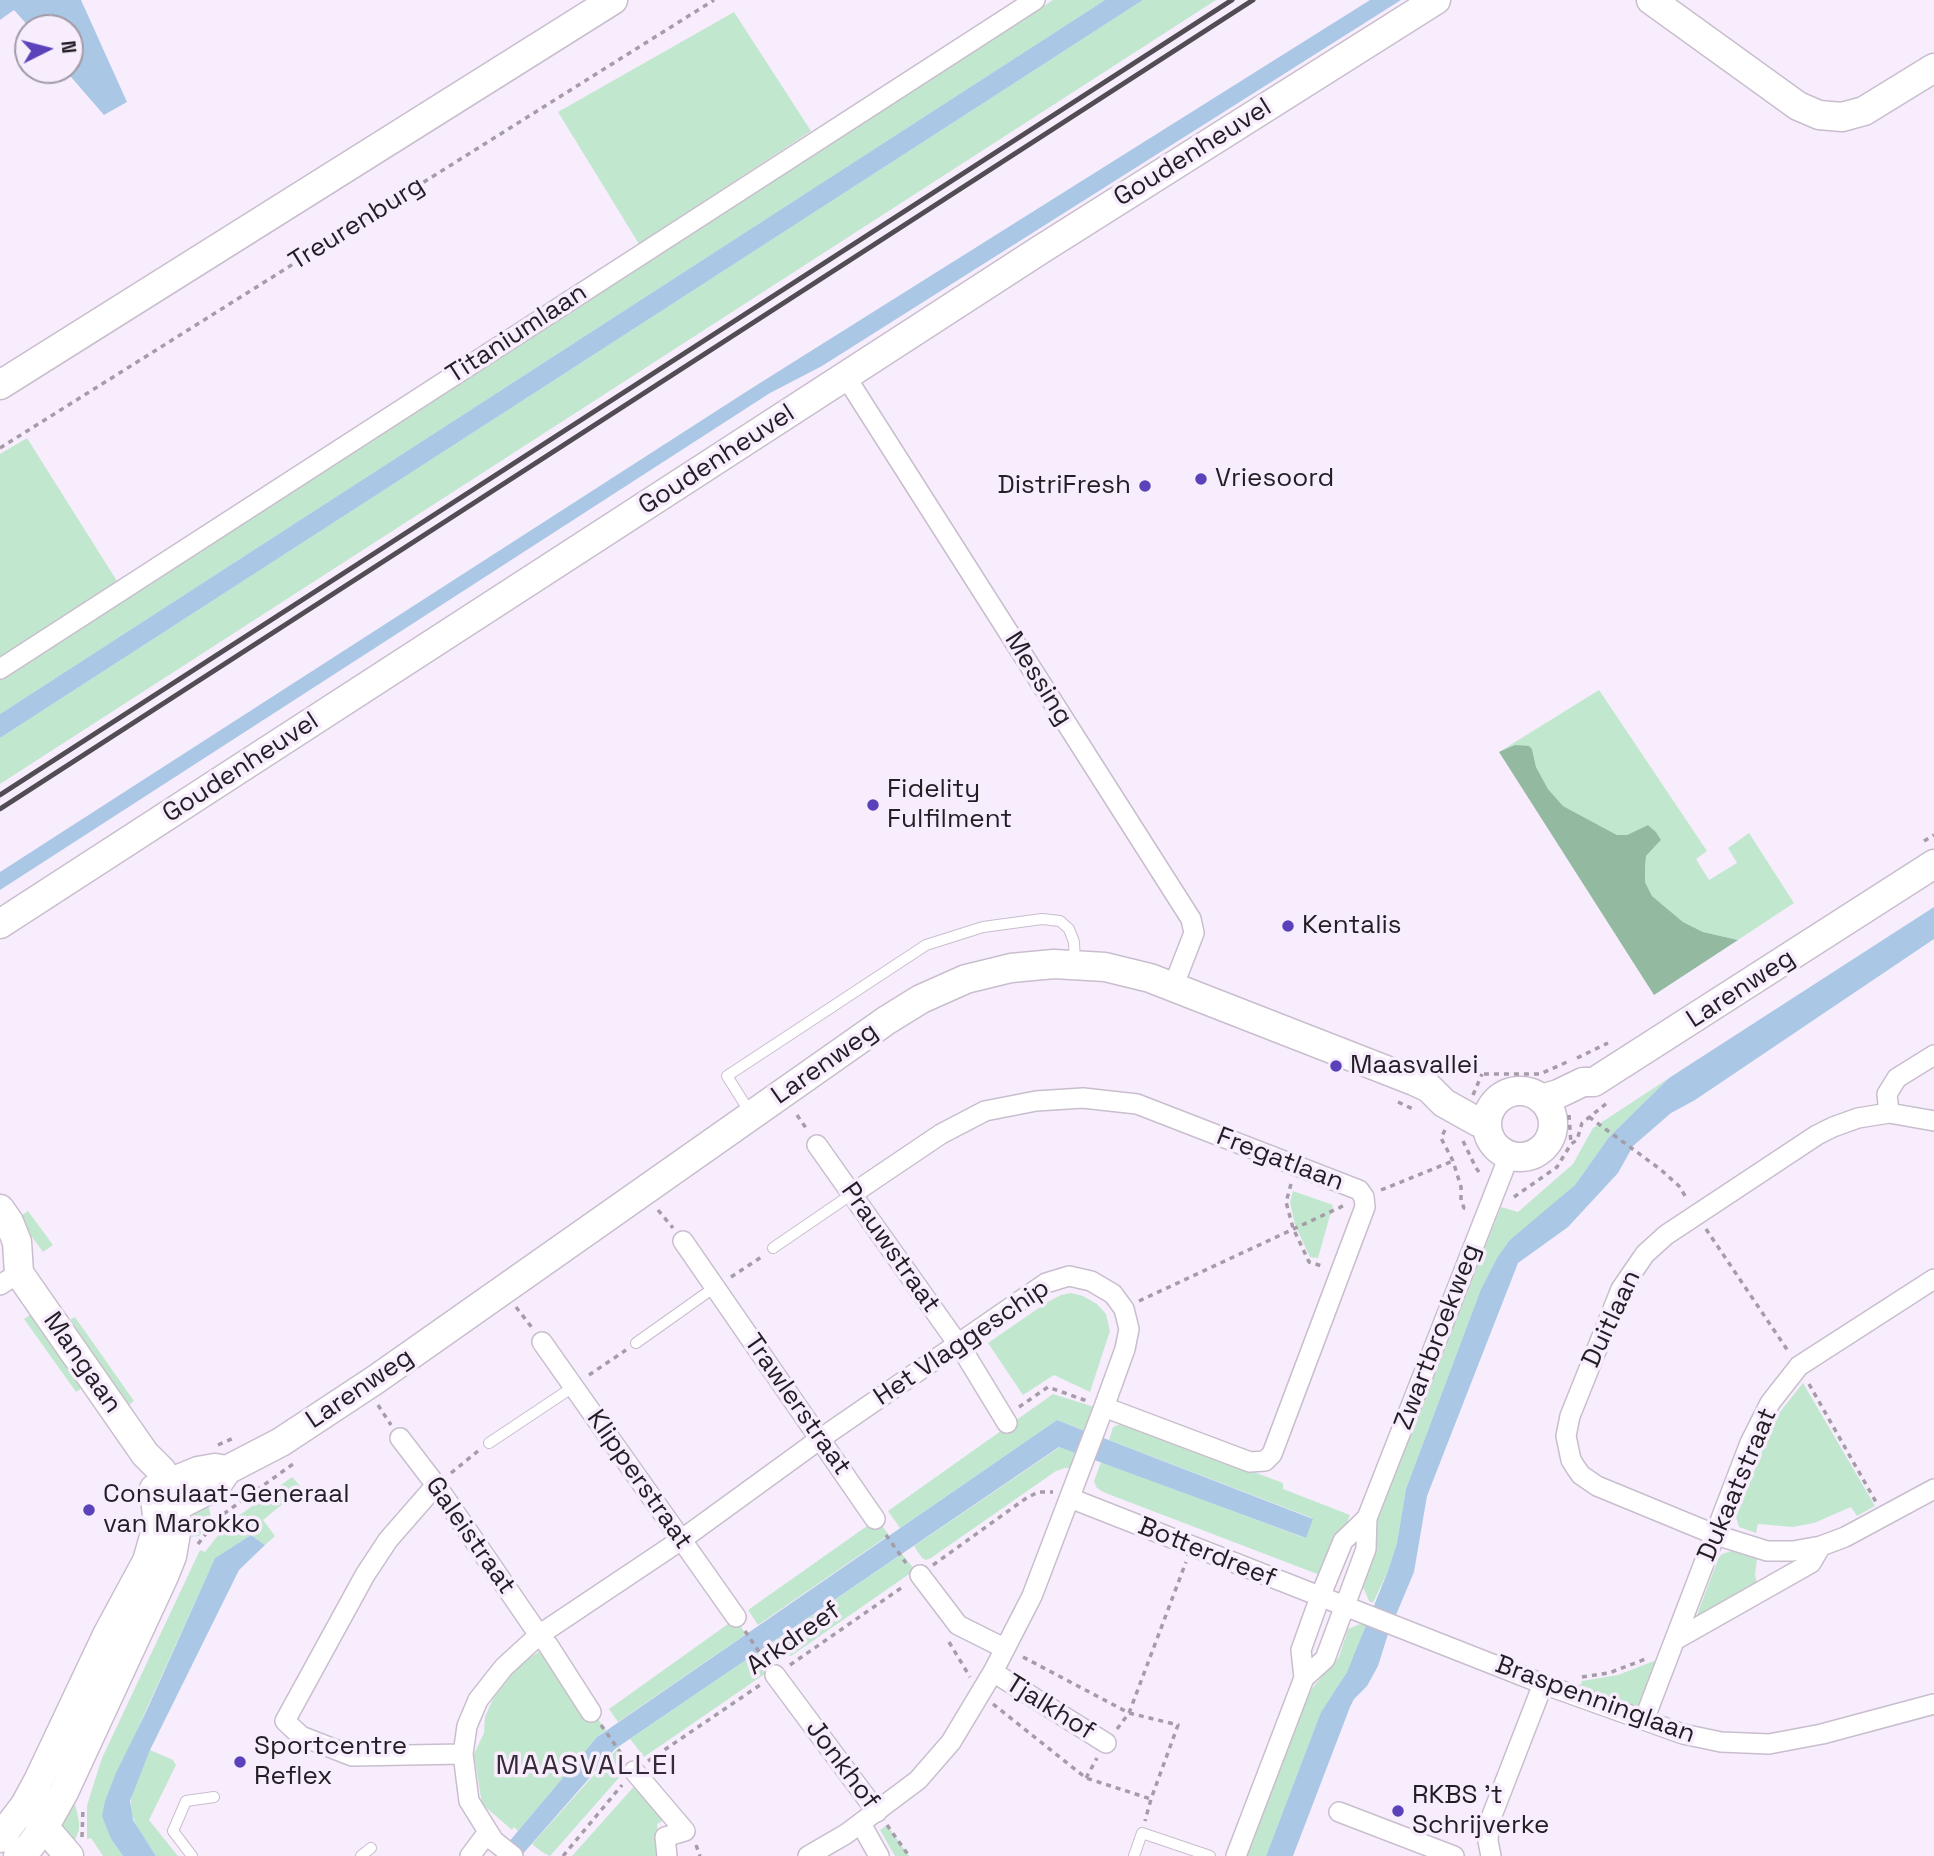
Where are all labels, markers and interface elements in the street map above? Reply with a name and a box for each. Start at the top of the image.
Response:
north arrow [14,14,84,84]
text: N [55,39,81,55]
street label: Goudenheuvel [1109,92,1277,214]
street label: Treurenburg [284,170,430,278]
street label: Titaniumlaan [441,277,593,391]
street label: Goudenheuvel [633,398,801,522]
place label: Vriesoord [1215,463,1334,495]
place label: DistriFresh [997,470,1131,502]
marker: Vriesoord [1193,471,1209,487]
marker: DistriFresh [1137,478,1153,494]
street label: Messing [997,627,1079,731]
street label: Goudenheuvel [157,706,325,830]
place label: Fidelity Fulfilment [887,774,1012,836]
marker: Fidelity Fulfilment [865,797,881,813]
place label: Kentalis [1302,910,1402,942]
marker: Kentalis [1280,918,1296,934]
street label: Larenweg [1681,943,1801,1035]
street label: Larenweg [766,1016,884,1112]
place label: Maasvallei [1350,1050,1479,1082]
marker: Maasvallei [1328,1058,1344,1074]
street label: Fregatlaan [1212,1121,1348,1199]
street label: Prauwstraat [834,1177,946,1319]
street label: Zwartbroekweg [1388,1240,1488,1434]
street label: Duitlaan [1576,1265,1648,1373]
street label: Het Vlaggeschip [868,1273,1056,1413]
street label: Mangaan [36,1307,128,1419]
street label: Trawlerstraat [737,1328,857,1482]
street label: Larenweg [301,1342,419,1436]
street label: Klipperstraat [580,1404,698,1556]
street label: Dukaatstraat [1692,1404,1784,1566]
street label: Galeistraat [418,1471,522,1601]
place label: Consulaat-Generaal van Marokko [103,1479,350,1540]
marker: Consulaat-Generaal van Marokko [81,1502,97,1518]
street label: Botterdreef [1133,1511,1281,1595]
street label: Arkdreef [741,1595,847,1683]
street label: Braspenninglaan [1491,1649,1699,1751]
street label: Tjalkhof [999,1668,1101,1748]
street label: Jonkhof [798,1714,886,1816]
place label: Sportcentre Reflex [254,1731,407,1792]
district label: MAASVALLEI [497,1749,677,1783]
marker: Sportcentre Reflex [232,1754,248,1770]
place label: RKBS 't Schrijverke [1412,1780,1549,1842]
marker: RKBS 't Schrijverke [1390,1803,1406,1819]

